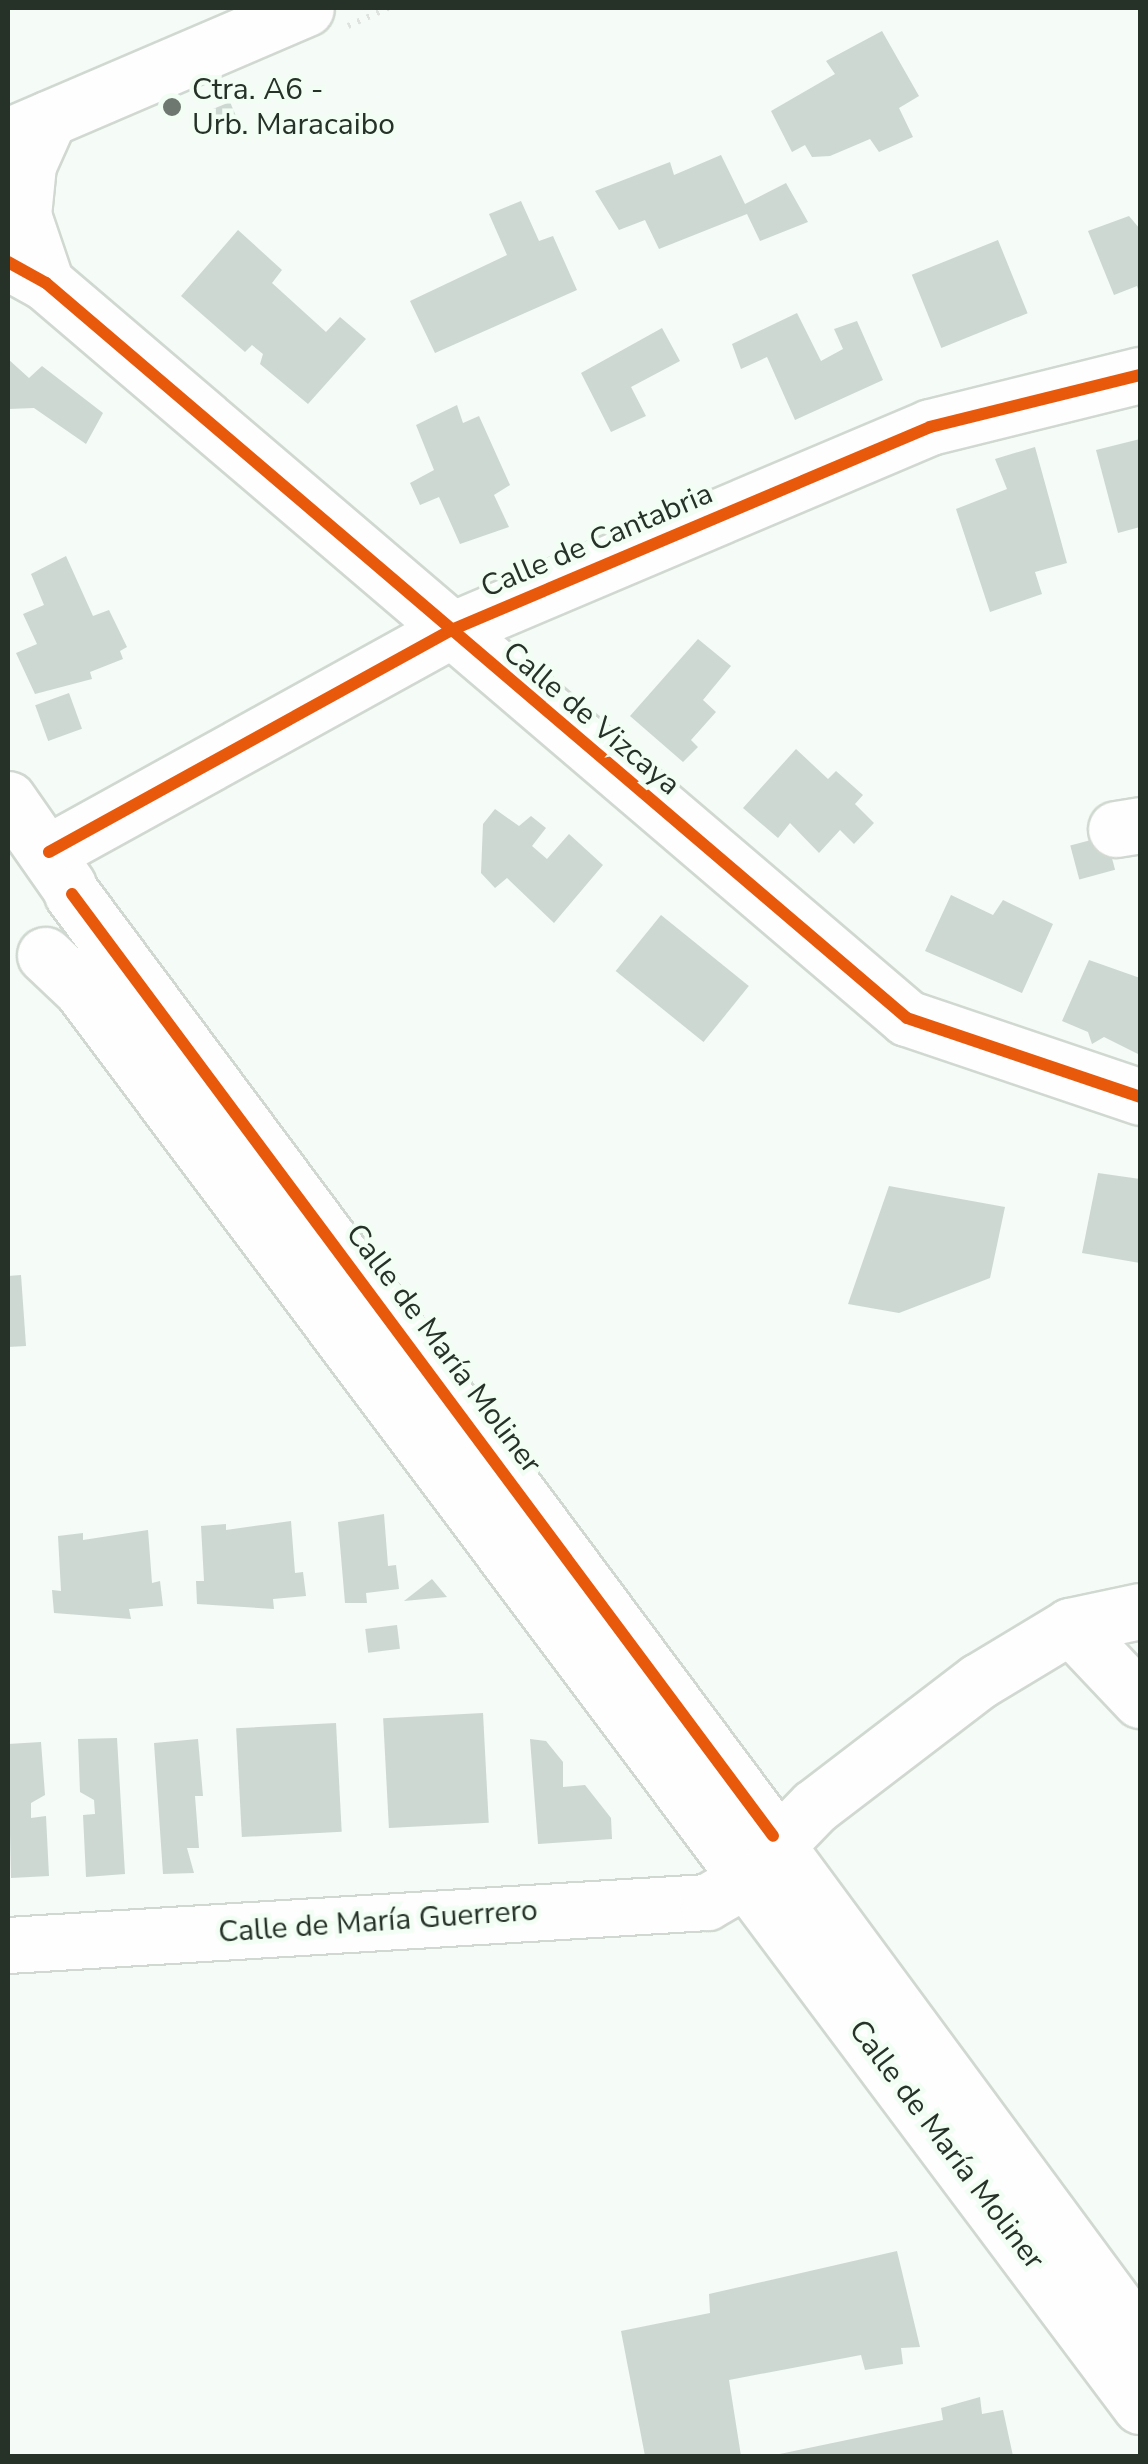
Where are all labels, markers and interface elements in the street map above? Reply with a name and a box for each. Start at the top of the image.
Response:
place label: Ctra. A6 - Urb. Maracaibo [192,72,395,142]
marker: Ctra. A6 - Urb. Maracaibo [161,96,183,118]
street label: Calle de Cantabria [476,476,718,606]
street label: Calle de Vizcaya [495,635,687,803]
street label: Calle de María Moliner [338,1217,548,1481]
street label: Calle de María Guerrero [217,1893,539,1951]
street label: Calle de María Moliner [841,2013,1051,2277]

